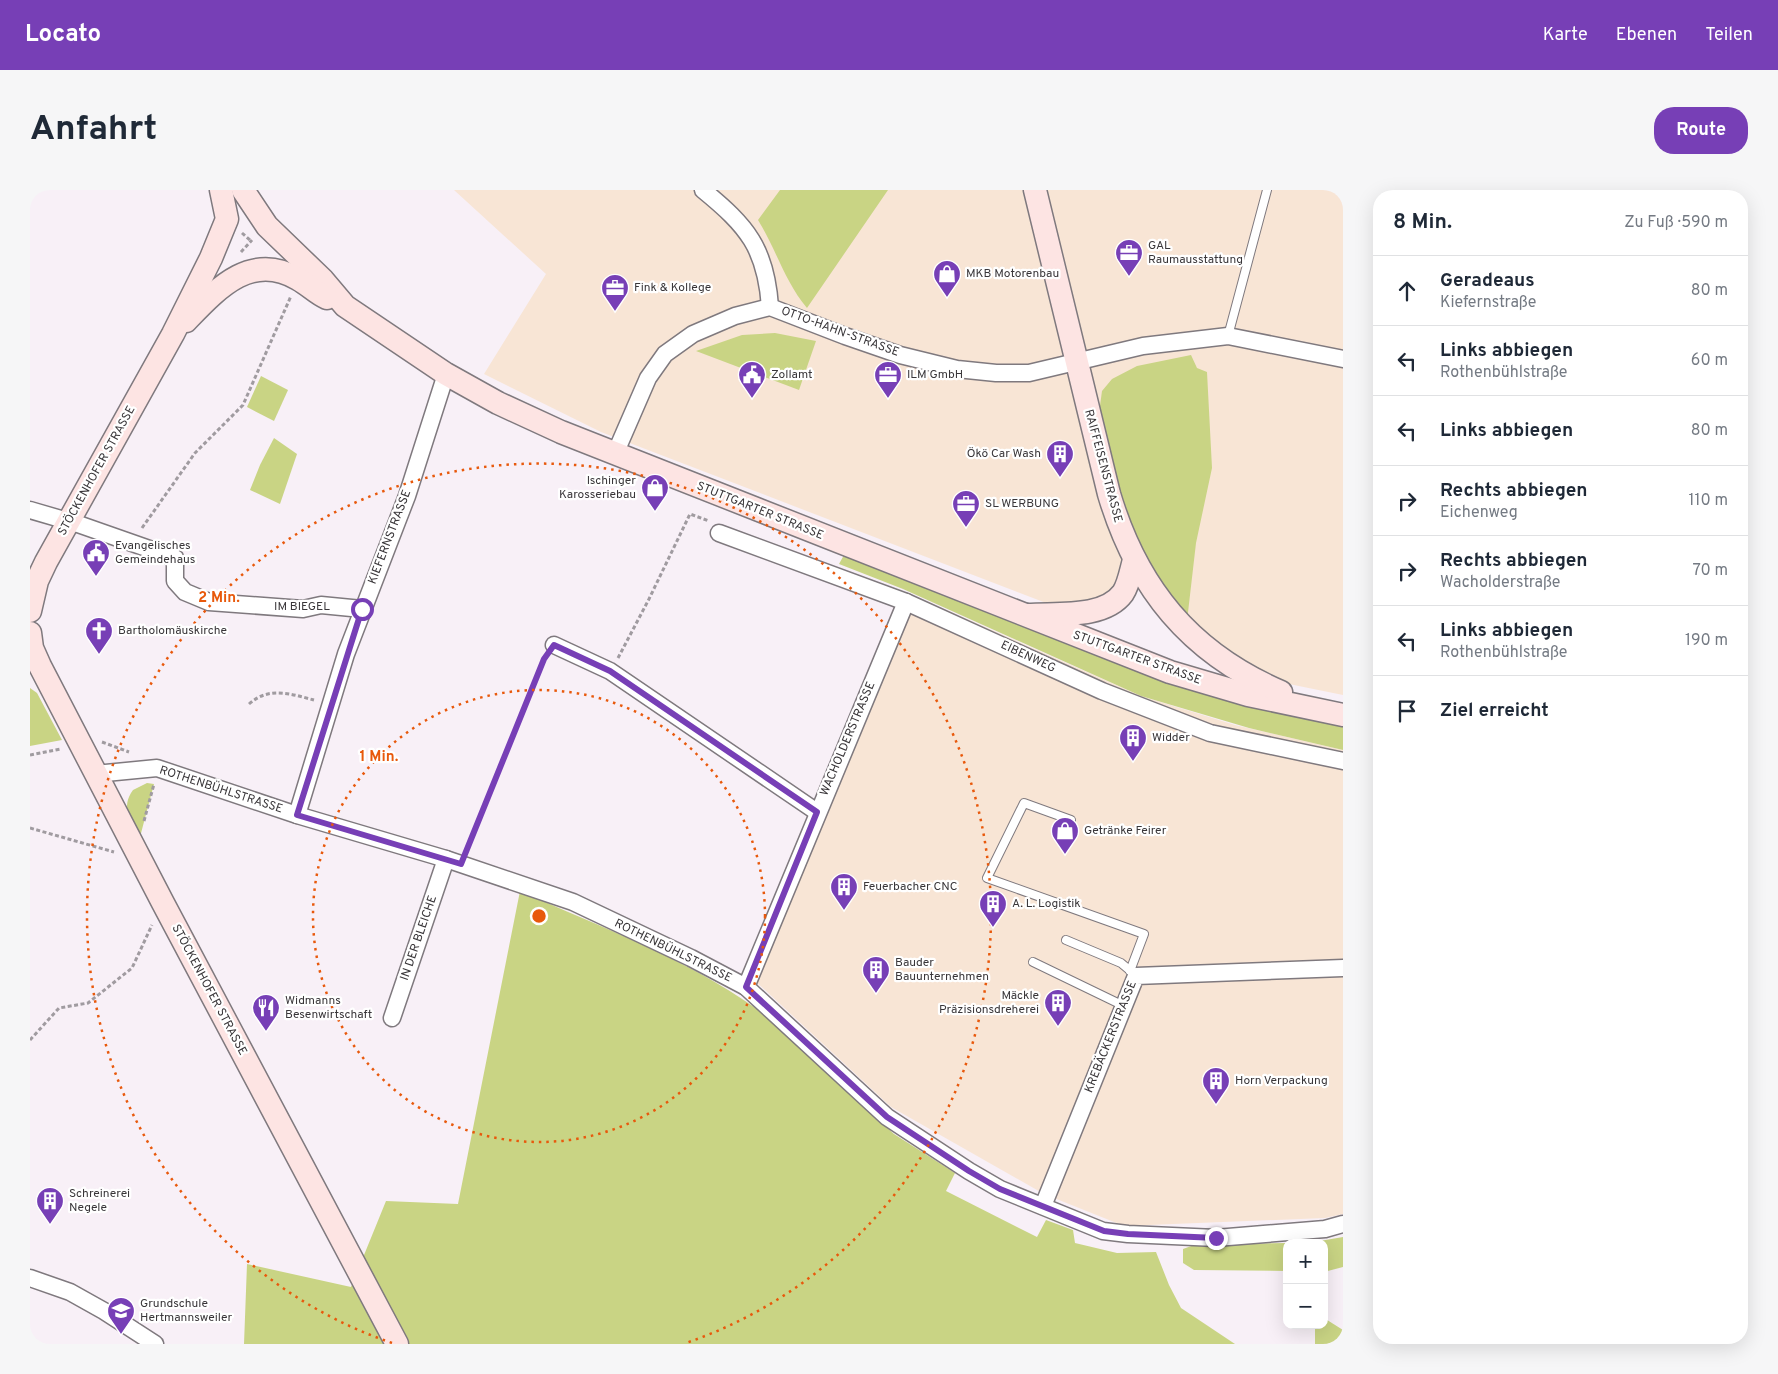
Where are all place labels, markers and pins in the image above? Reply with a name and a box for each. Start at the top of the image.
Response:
office icon: GAL Raumausstattung [1114,238,1144,277]
place label: GAL Raumausstattung [1148,238,1243,268]
shop icon: MKB Motorenbau [932,259,962,298]
place label: MKB Motorenbau [966,266,1059,282]
office icon: Fink & Kollege [600,273,630,312]
place label: Fink & Kollege [634,280,711,296]
public building icon: Zollamt [737,360,767,399]
office icon: ILM GmbH [873,360,903,399]
place label: Zollamt [771,367,813,383]
place label: ILM GmbH [907,367,963,383]
building icon: Ökö Car Wash [1045,439,1075,478]
place label: Ökö Car Wash [967,446,1041,462]
place label: Ischinger Karosseriebau [559,473,636,503]
shop icon: Ischinger Karosseriebau [640,473,670,512]
office icon: SL WERBUNG [951,489,981,528]
place label: SL WERBUNG [985,496,1059,512]
public building icon: Evangelisches Gemeindehaus [81,538,111,577]
place label: Evangelisches Gemeindehaus [115,538,195,568]
church icon: Bartholomäuskirche [84,616,114,655]
place label: Bartholomäuskirche [118,623,227,639]
building icon: Widder [1118,723,1148,762]
place label: Widder [1152,730,1190,746]
shop icon: Getränke Feirer [1050,816,1080,855]
place label: Getränke Feirer [1084,823,1167,839]
building icon: Feuerbacher CNC [829,872,859,911]
place label: Feuerbacher CNC [863,879,958,895]
building icon: A. L. Logistik [978,889,1008,928]
place label: A. L. Logistik [1012,896,1081,912]
centre of rings [530,907,548,925]
building icon: Bauder Bauunternehmen [861,955,891,994]
place label: Bauder Bauunternehmen [895,955,989,985]
place label: Mäckle Präzisionsdreherei [939,988,1039,1018]
building icon: Mäckle Präzisionsdreherei [1043,988,1073,1027]
restaurant icon: Widmanns Besenwirtschaft [251,993,281,1032]
place label: Widmanns Besenwirtschaft [285,993,372,1023]
building icon: Horn Verpackung [1201,1066,1231,1105]
place label: Horn Verpackung [1235,1073,1328,1089]
building icon: Schreinerei Negele [35,1186,65,1225]
place label: Schreinerei Negele [69,1186,130,1216]
school or university icon: Grundschule Hertmannsweiler [106,1296,136,1335]
place label: Grundschule Hertmannsweiler [140,1296,232,1326]

